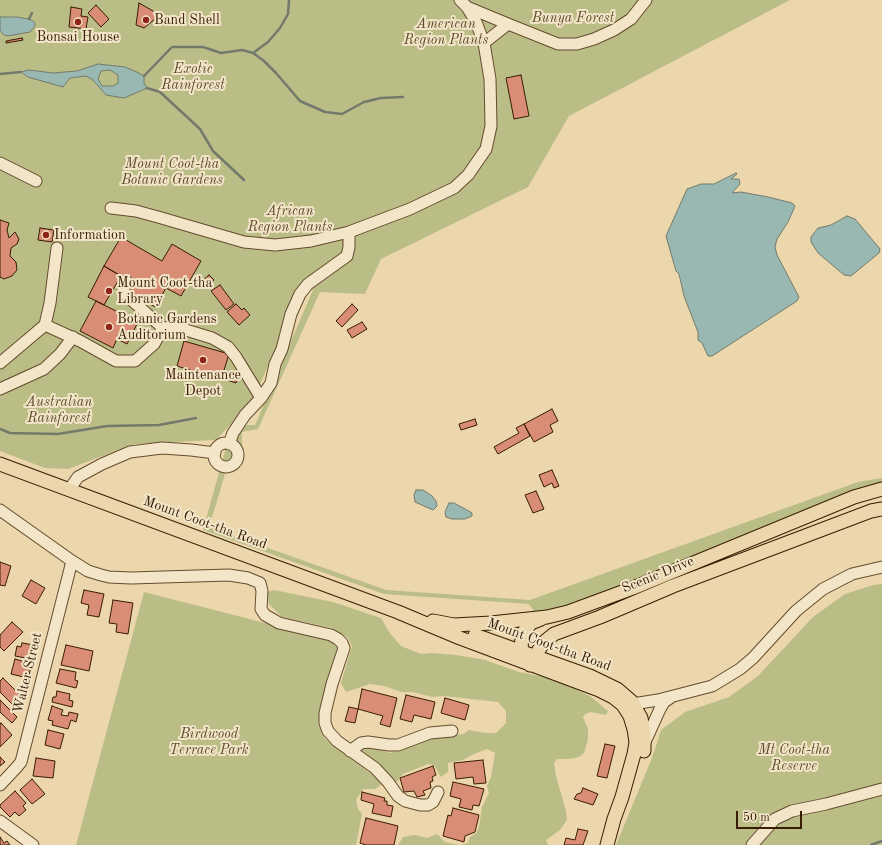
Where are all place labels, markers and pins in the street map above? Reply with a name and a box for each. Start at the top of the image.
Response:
place label: Band Shell [154,12,220,28]
marker: Band Shell [141,15,151,25]
marker: Bonsai House [73,17,83,27]
place label: Bonsai House [37,29,119,45]
place label: Information [54,227,126,243]
marker: Information [41,230,51,240]
place label: Mount Coot-tha Library [117,275,212,308]
marker: Mount Coot-tha Library [104,286,114,296]
place label: Botanic Gardens Auditorium [117,311,217,344]
marker: Botanic Gardens Auditorium [104,322,114,332]
marker: Maintenance Depot [198,355,208,365]
place label: Maintenance Depot [165,367,241,400]

